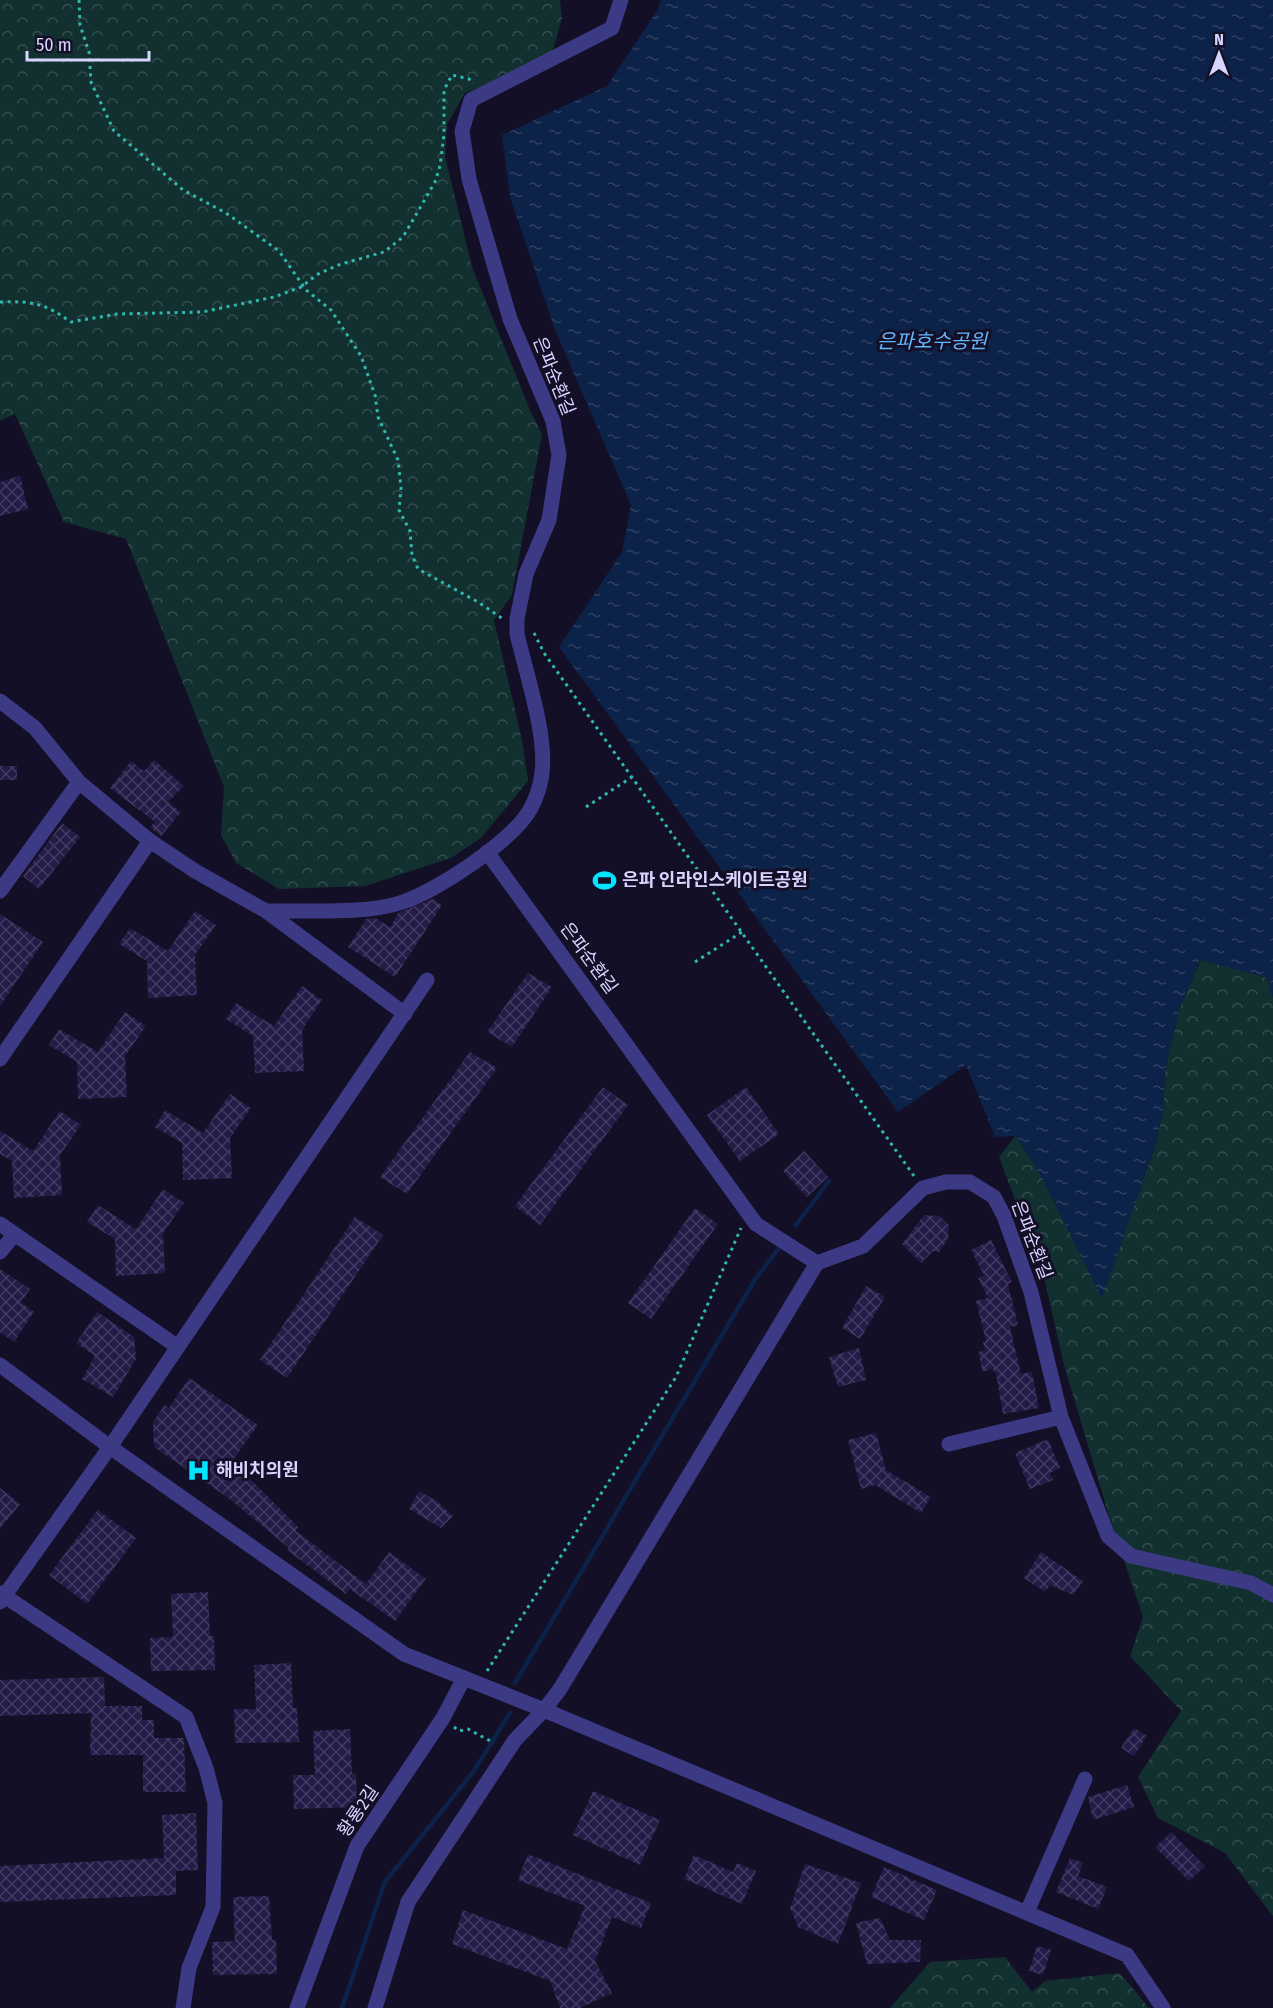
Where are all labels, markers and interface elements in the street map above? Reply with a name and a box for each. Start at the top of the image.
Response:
scale bar [27,24,148,62]
north arrow [1189,24,1249,84]
text: N [1214,30,1224,49]
text: 50 m [36,34,72,56]
water label: 은파호수공원 [877,329,989,353]
street label: 은파순환길 [528,333,580,419]
sports icon: 은파 인라인스케이트공원 [591,867,617,893]
place label: 은파 인라인스케이트공원 [622,869,808,891]
street label: 은파순환길 [556,918,622,998]
street label: 은파순환길 [1007,1197,1057,1283]
hospital icon: 해비치의원 [185,1457,211,1483]
place label: 해비치의원 [216,1459,299,1481]
street label: 황룡2길 [333,1781,383,1841]

